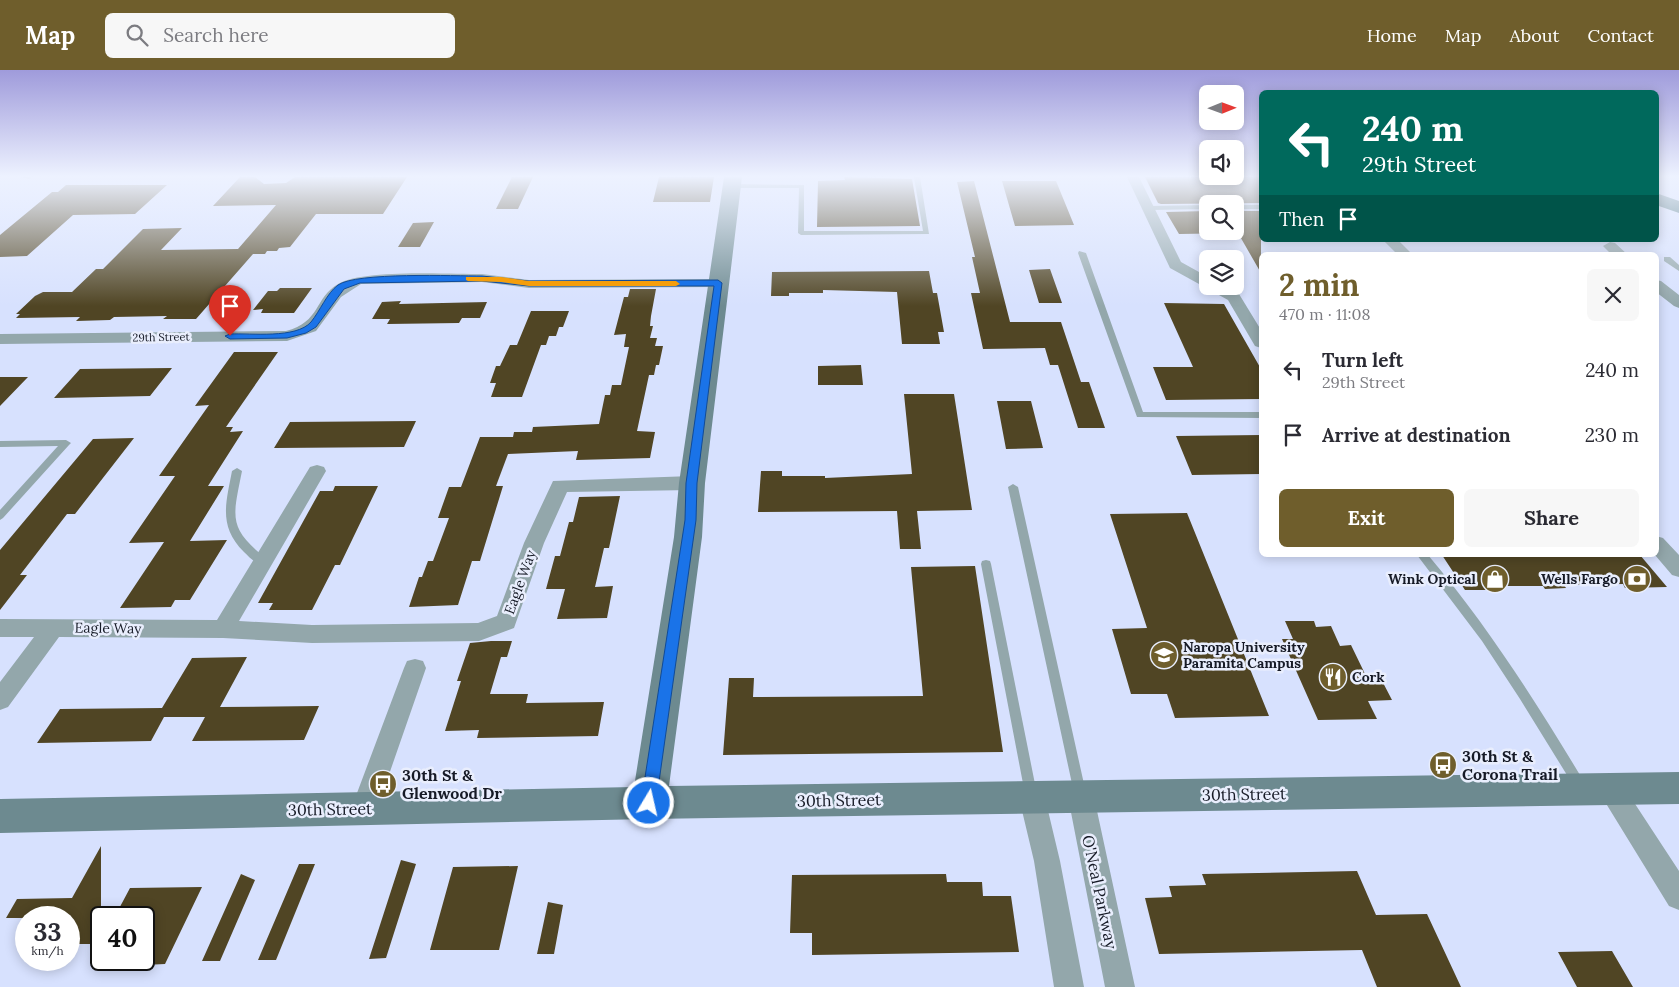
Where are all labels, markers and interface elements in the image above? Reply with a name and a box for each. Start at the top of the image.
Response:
search box [105,13,455,58]
text: Map [25,20,75,51]
icon: search [123,21,151,49]
text: Search here [163,23,269,47]
text: Home [1367,24,1417,47]
text: Map [1445,24,1481,47]
text: About [1509,24,1559,47]
text: Contact [1587,24,1654,47]
north arrow [1199,85,1244,130]
map controls [1199,85,1244,295]
text: 240 m [1362,106,1463,151]
icon: left [1279,110,1344,175]
button: sound [1199,140,1244,185]
text: 29th Street [1362,150,1476,178]
button: search [1199,195,1244,240]
icon: arrive [1334,205,1362,233]
text: Then [1279,207,1324,231]
button: layers [1199,250,1244,295]
text: 2 min [1279,266,1359,304]
button: close [1587,269,1639,321]
pin [209,285,251,336]
icon: arrive [216,292,244,320]
text: 470 m · 11:08 [1279,304,1371,324]
street label: 29th Street [132,329,190,344]
text: Turn left [1322,348,1403,372]
icon: left [1279,356,1307,384]
text: 240 m [1585,358,1639,382]
text: 29th Street [1322,372,1405,392]
icon: arrive [1279,421,1307,449]
text: Arrive at destination [1322,423,1511,447]
text: 230 m [1585,423,1639,447]
button: Exit [1279,489,1454,547]
button: Share [1464,489,1639,547]
street label: Eagle Way [500,547,540,617]
shop icon: Wink Optical [1480,564,1510,594]
bank icon: Wells Fargo [1622,564,1652,594]
place label: Wink Optical [1388,570,1477,588]
place label: Wells Fargo [1541,570,1618,588]
street label: Eagle Way [74,618,142,638]
place label: Naropa University Paramita Campus [1183,638,1305,672]
school or university icon: Naropa University Paramita Campus [1149,640,1179,670]
restaurant icon: Cork [1318,662,1348,692]
place label: Cork [1352,668,1385,686]
place label: 30th St & Corona Trail [1462,746,1558,784]
bus stop icon: 30th St & Corona Trail [1428,750,1458,780]
place label: 30th St & Glenwood Dr [402,765,502,803]
bus stop icon: 30th St & Glenwood Dr [368,769,398,799]
position arrow [622,776,674,828]
street label: 30th Street [1202,783,1287,805]
street label: 30th Street [797,789,882,811]
street label: 30th Street [288,798,373,820]
street label: O'Neal Parkway [1078,833,1122,951]
speed limit sign: 40 [90,906,155,971]
text: 33 [33,916,62,948]
text: km/h [31,943,64,958]

